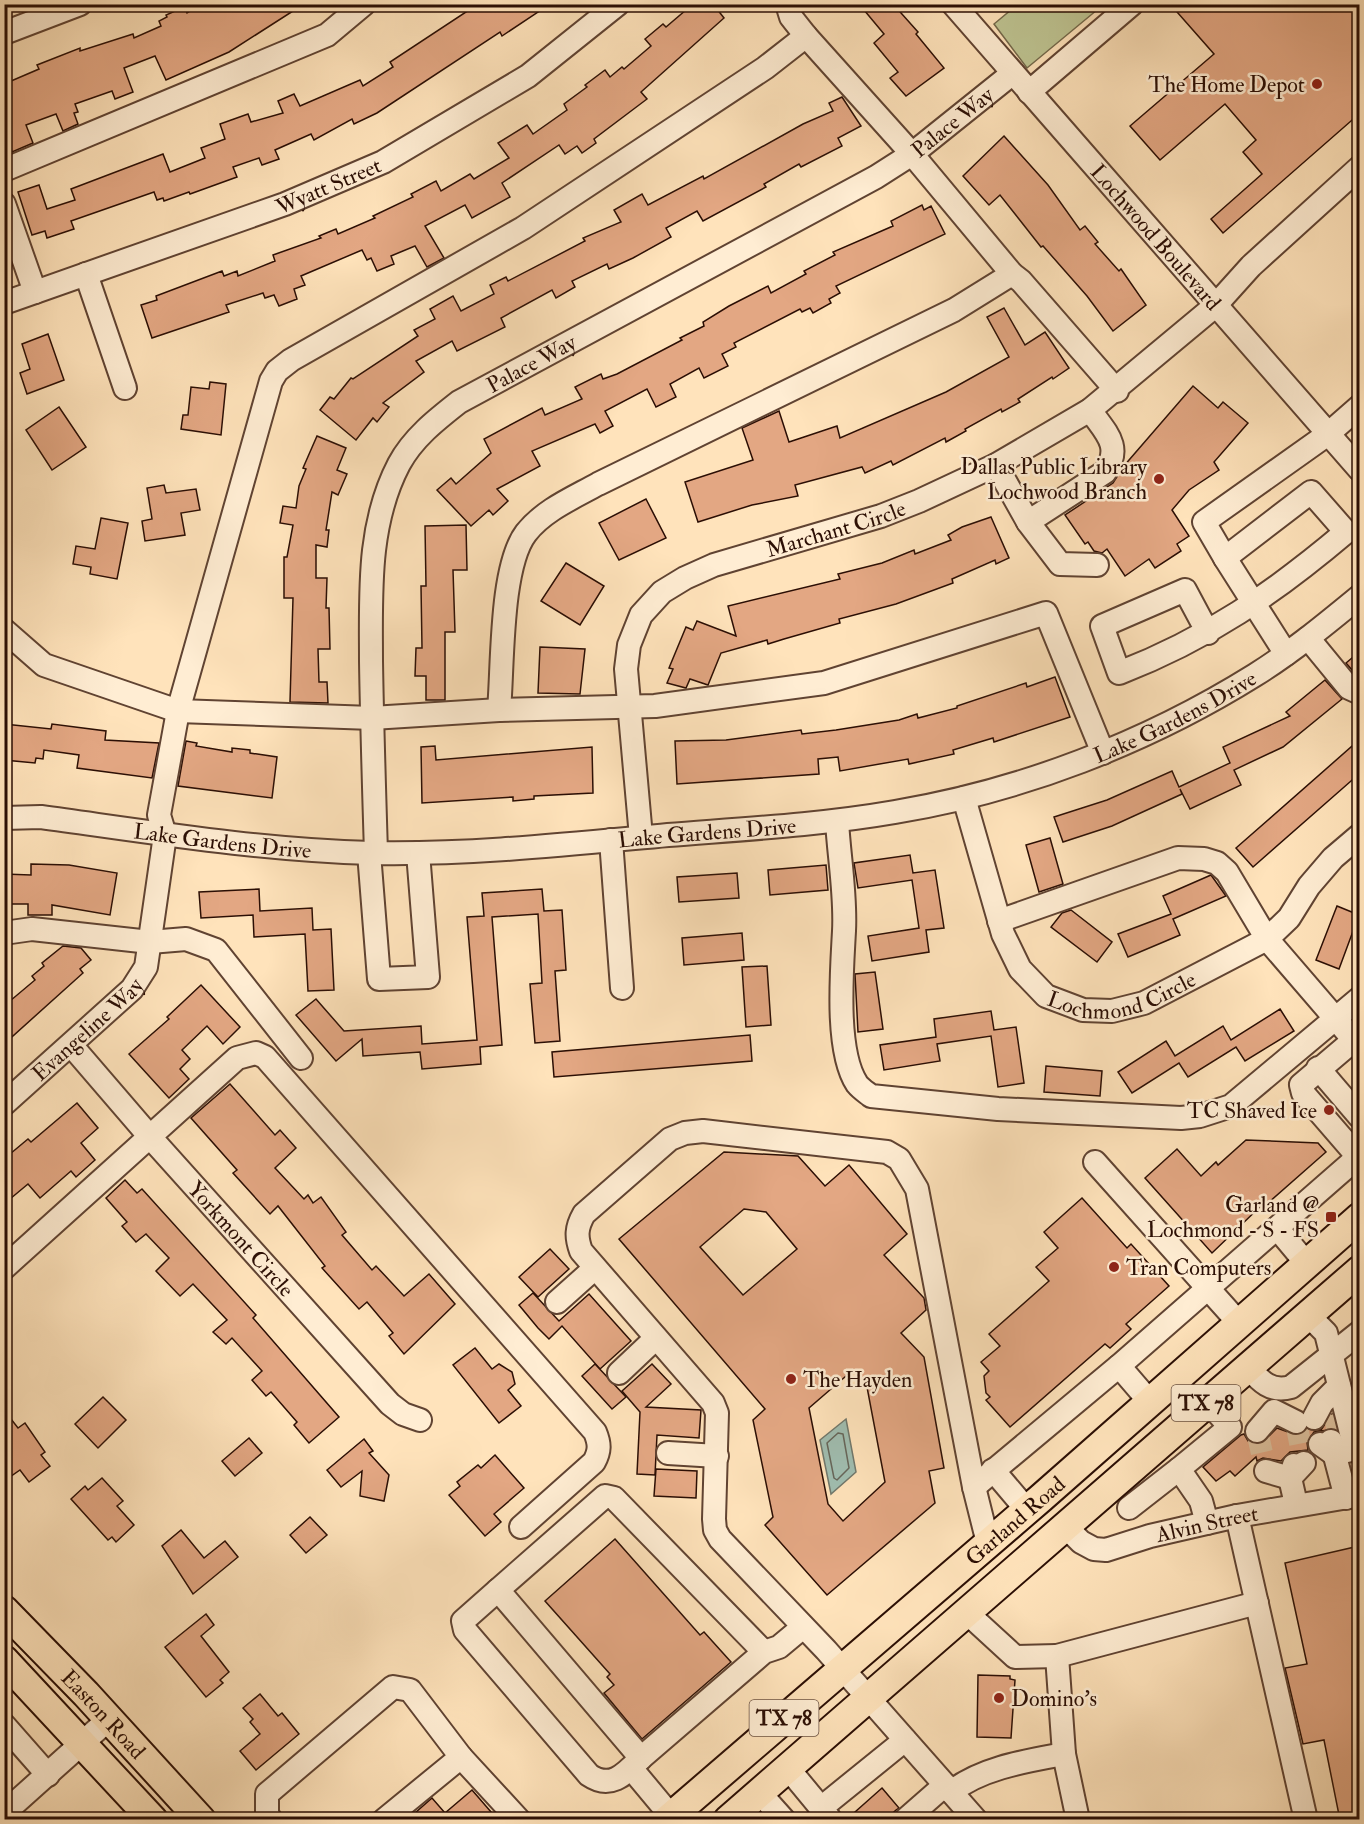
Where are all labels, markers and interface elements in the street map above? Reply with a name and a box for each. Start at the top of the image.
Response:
place label: The Home Depot [1148,71,1305,100]
marker: The Home Depot [1310,77,1324,91]
street label: Palace Way [906,81,1000,164]
street label: Wyatt Street [271,151,386,222]
street label: Lochwood Boulevard [1084,158,1227,317]
street label: Palace Way [482,328,581,400]
place label: Dallas Public Library Lochwood Branch [960,453,1147,506]
marker: Dallas Public Library Lochwood Branch [1152,472,1166,486]
street label: Marchant Circle [763,495,910,564]
street label: Lake Gardens Drive [1090,665,1262,770]
street label: Lake Gardens Drive [617,812,797,855]
street label: Lake Gardens Drive [132,817,312,865]
street label: Lochmond Circle [1043,966,1201,1026]
street label: Evangeline Way [26,973,150,1087]
place label: TC Shaved Ice [1187,1097,1317,1125]
marker: TC Shaved Ice [1322,1103,1336,1117]
street label: Yorkmont Circle [181,1176,300,1303]
place label: Garland @ Lochmond - S - FS [1147,1191,1319,1244]
marker: Garland @ Lochmond - S - FS [1324,1210,1338,1224]
place label: Tran Computers [1126,1254,1271,1283]
marker: Tran Computers [1107,1260,1121,1274]
place label: The Hayden [803,1366,912,1394]
marker: The Hayden [784,1372,798,1386]
road number: TX 78 [1172,1385,1240,1421]
street label: Garland Road [960,1470,1071,1572]
street label: Alvin Street [1152,1500,1260,1549]
street label: Easton Road [55,1664,151,1765]
place label: Domino's [1011,1685,1097,1713]
marker: Domino's [992,1691,1006,1705]
road number: TX 78 [750,1700,818,1736]

